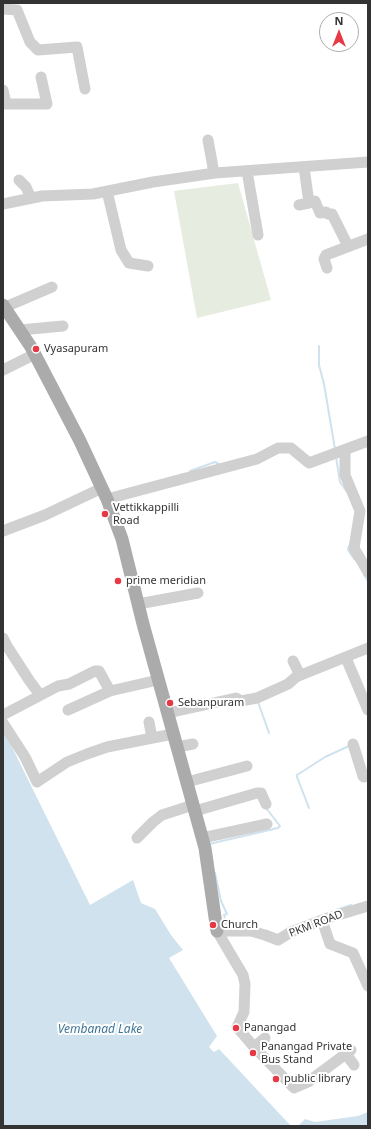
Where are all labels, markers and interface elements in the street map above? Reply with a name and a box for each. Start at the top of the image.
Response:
north arrow [319,12,359,52]
text: N [335,13,343,28]
place label: Vyasapuram [44,342,108,356]
marker: Vyasapuram [31,344,41,354]
place label: Vettikkappilli Road [113,501,179,527]
marker: Vettikkappilli Road [100,509,110,519]
place label: prime meridian [126,574,206,588]
marker: prime meridian [113,576,123,586]
place label: Sebanpuram [178,696,244,710]
marker: Sebanpuram [165,698,175,708]
street label: PKM ROAD [287,908,345,940]
place label: Church [221,918,258,932]
marker: Church [208,920,218,930]
place label: Panangad [244,1021,296,1035]
water label: Vembanad Lake [58,1023,142,1037]
marker: Panangad [231,1023,241,1033]
place label: Panangad Private Bus Stand [261,1040,352,1066]
marker: Panangad Private Bus Stand [248,1048,258,1058]
place label: public library [284,1072,351,1086]
marker: public library [271,1074,281,1084]

